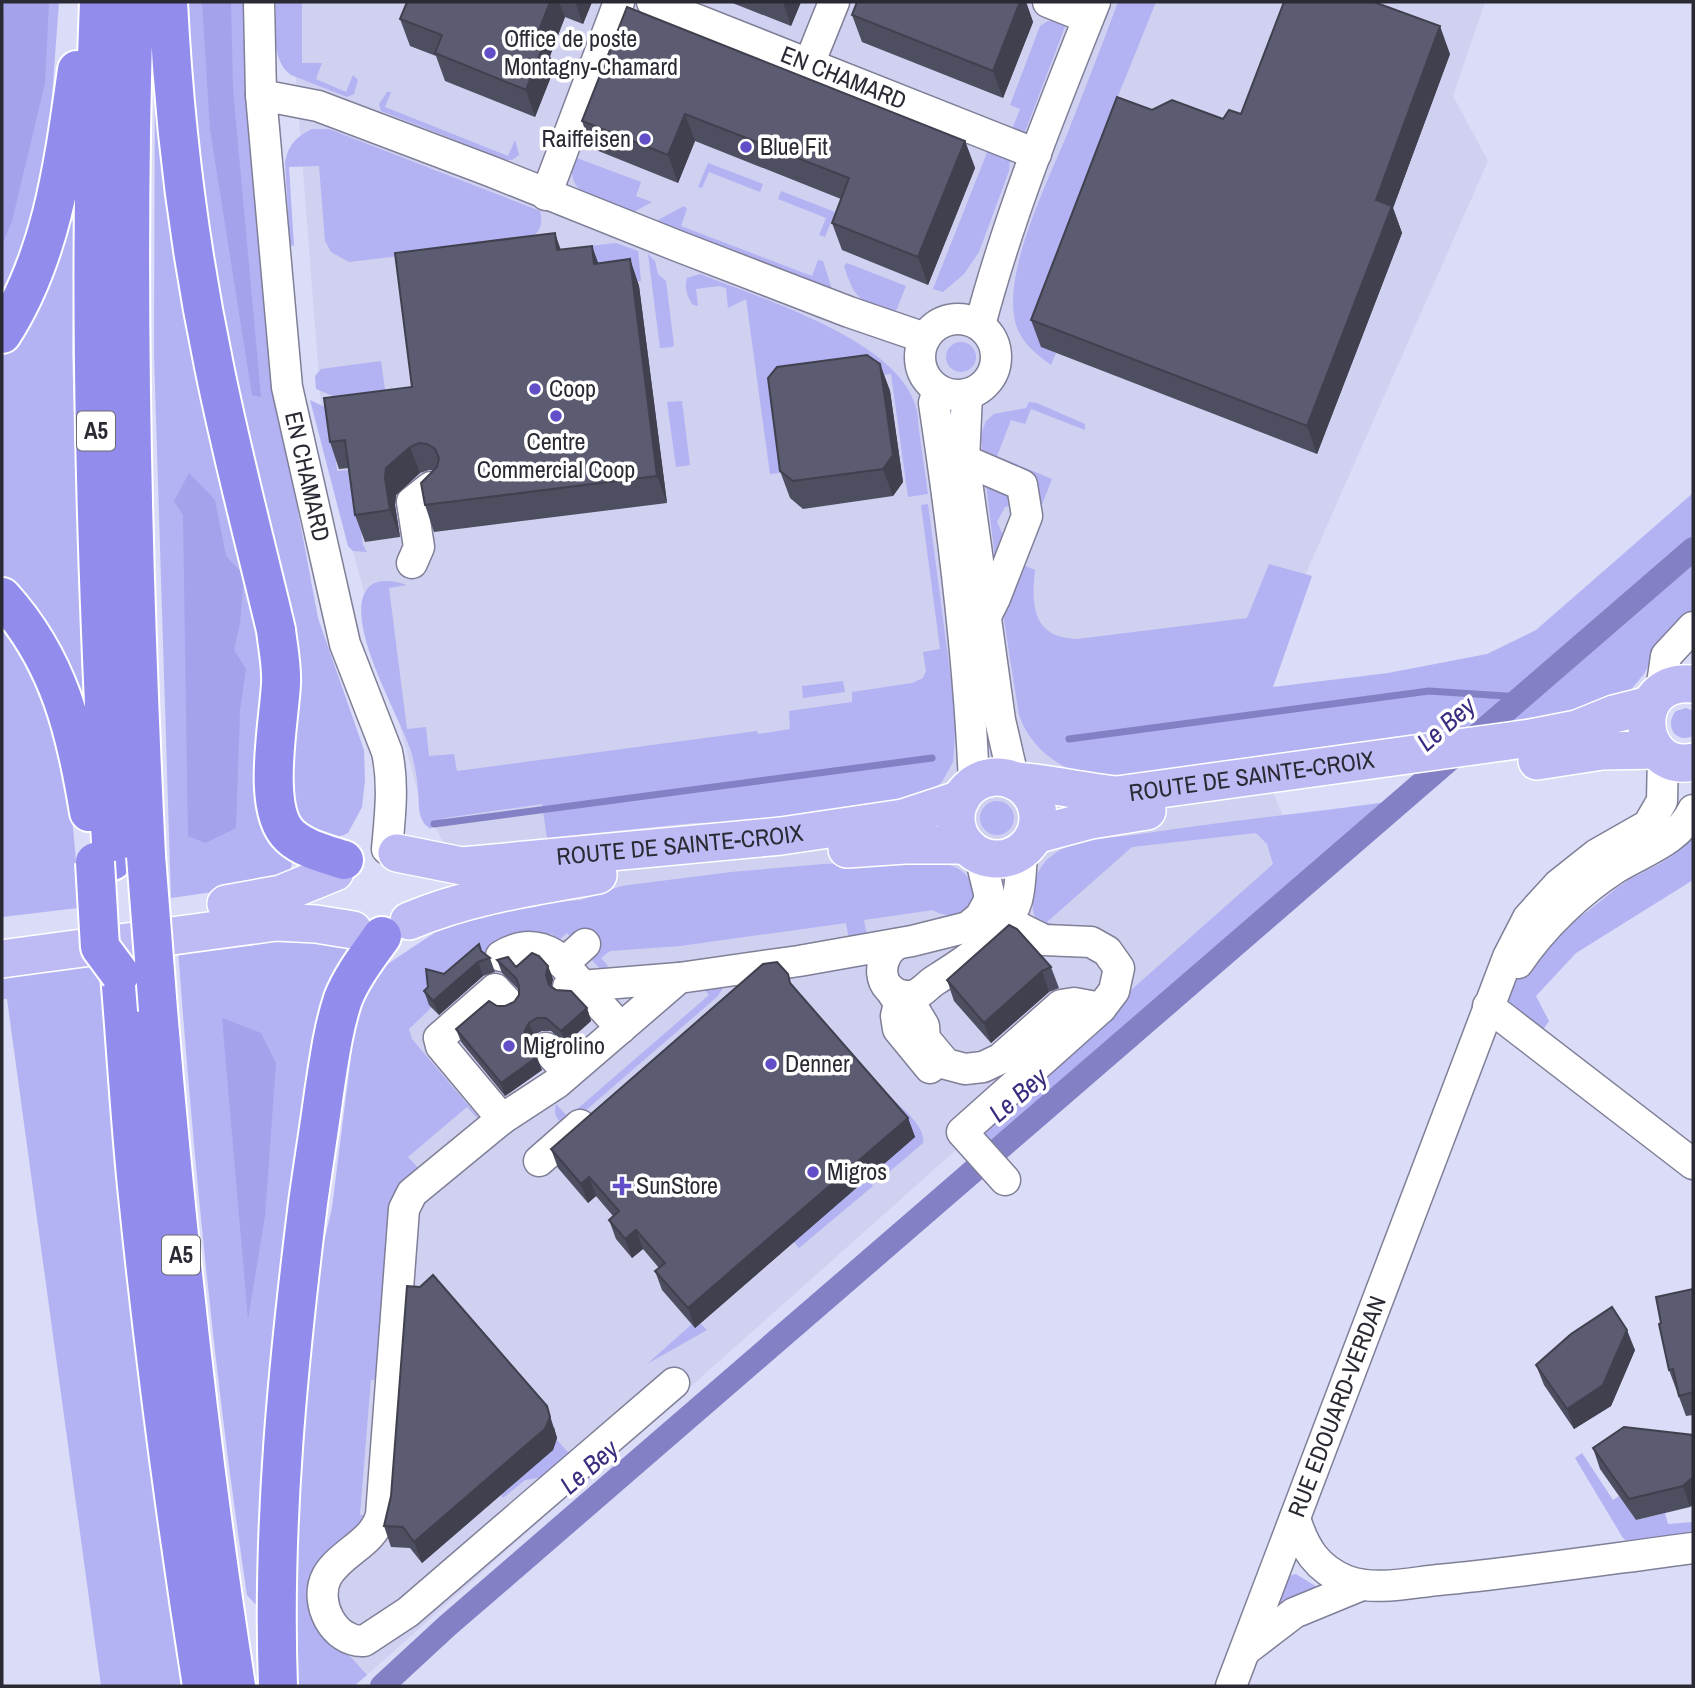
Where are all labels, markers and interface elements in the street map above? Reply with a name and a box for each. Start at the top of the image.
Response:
place label: Office de poste Montagny-Chamard [504,22,678,82]
street label: EN CHAMARD [776,38,911,116]
marker: Office de poste Montagny-Chamard [482,45,498,61]
place label: Raiffeisen [542,122,631,154]
place label: Blue Fit [760,130,828,162]
marker: Raiffeisen [637,131,653,147]
marker: Blue Fit [738,139,754,155]
place label: Coop [549,372,596,404]
marker: Coop [527,381,543,397]
street label: EN CHAMARD [278,408,338,544]
marker: Centre Commercial Coop [548,408,564,424]
road number: A5 [77,412,115,450]
place label: Centre Commercial Coop [477,425,635,485]
water label: Le Bey [1409,688,1483,759]
street label: ROUTE DE SAINTE-CROIX [1127,743,1377,808]
street label: ROUTE DE SAINTE-CROIX [555,816,806,872]
place label: Migrolino [523,1029,605,1061]
marker: Migrolino [501,1038,517,1054]
place label: Denner [785,1047,850,1079]
marker: Denner [763,1056,779,1072]
water label: Le Bey [981,1059,1055,1130]
place label: Migros [827,1155,887,1187]
marker: Migros [805,1164,821,1180]
place label: SunStore [636,1169,718,1201]
marker: SunStore [614,1178,630,1194]
road number: A5 [162,1236,200,1274]
street label: RUE EDOUARD-VERDAN [1280,1291,1393,1521]
water label: Le Bey [552,1431,626,1502]

